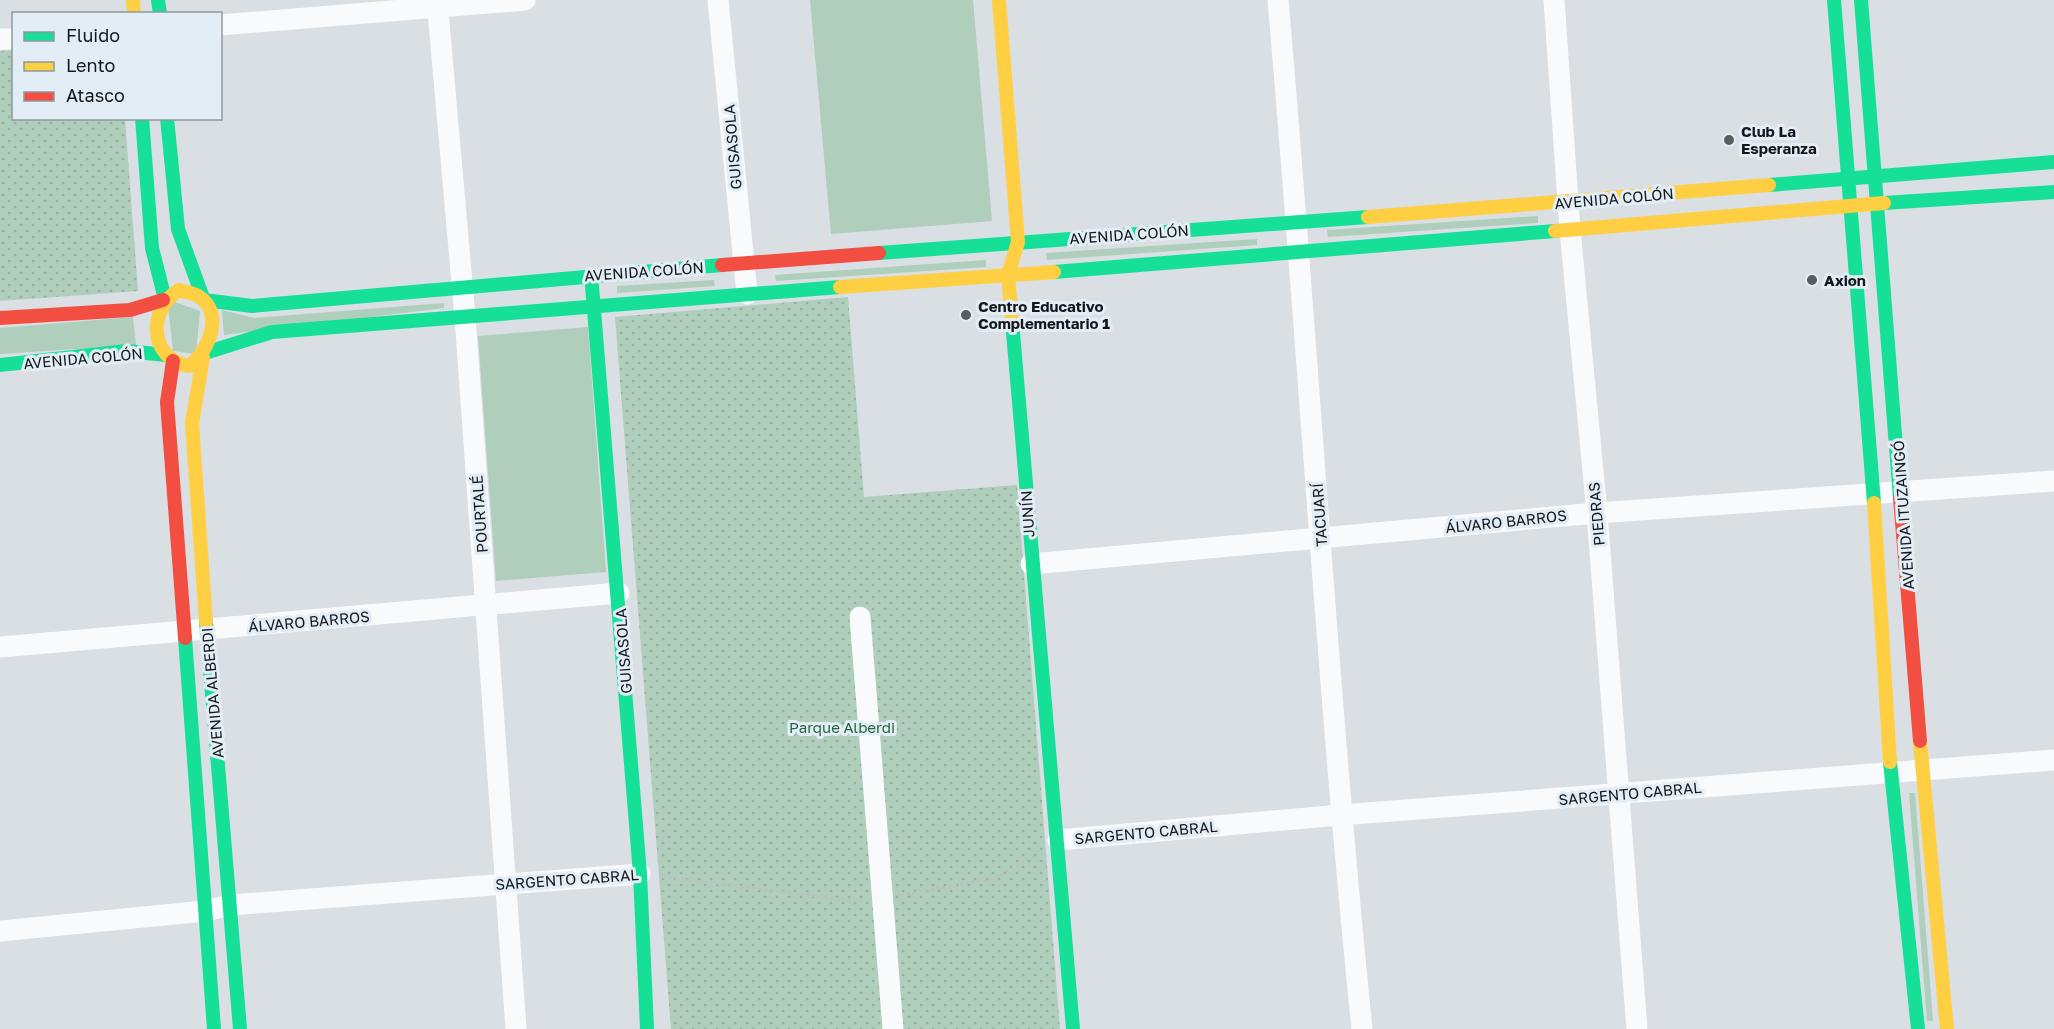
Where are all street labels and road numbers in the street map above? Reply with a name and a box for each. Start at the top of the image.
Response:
street label: GUISASOLA [719,104,745,190]
street label: AVENIDA COLÓN [1554,184,1674,212]
street label: AVENIDA COLÓN [1069,221,1189,247]
street label: AVENIDA COLÓN [584,258,704,284]
street label: AVENIDA COLÓN [23,344,143,372]
street label: AVENIDA ITUZAINGÓ [1889,440,1917,590]
street label: POURTALÉ [467,475,491,553]
street label: TACUARÍ [1308,481,1330,547]
street label: PIEDRAS [1584,481,1608,547]
street label: JUNÍN [1016,490,1038,538]
street label: ÁLVARO BARROS [1444,506,1568,536]
street label: ÁLVARO BARROS [248,607,370,635]
street label: GUISASOLA [611,608,635,694]
street label: AVENIDA ALBERDI [197,627,227,759]
street label: SARGENTO CABRAL [1558,778,1703,808]
street label: SARGENTO CABRAL [1074,817,1219,847]
street label: SARGENTO CABRAL [495,865,640,893]

